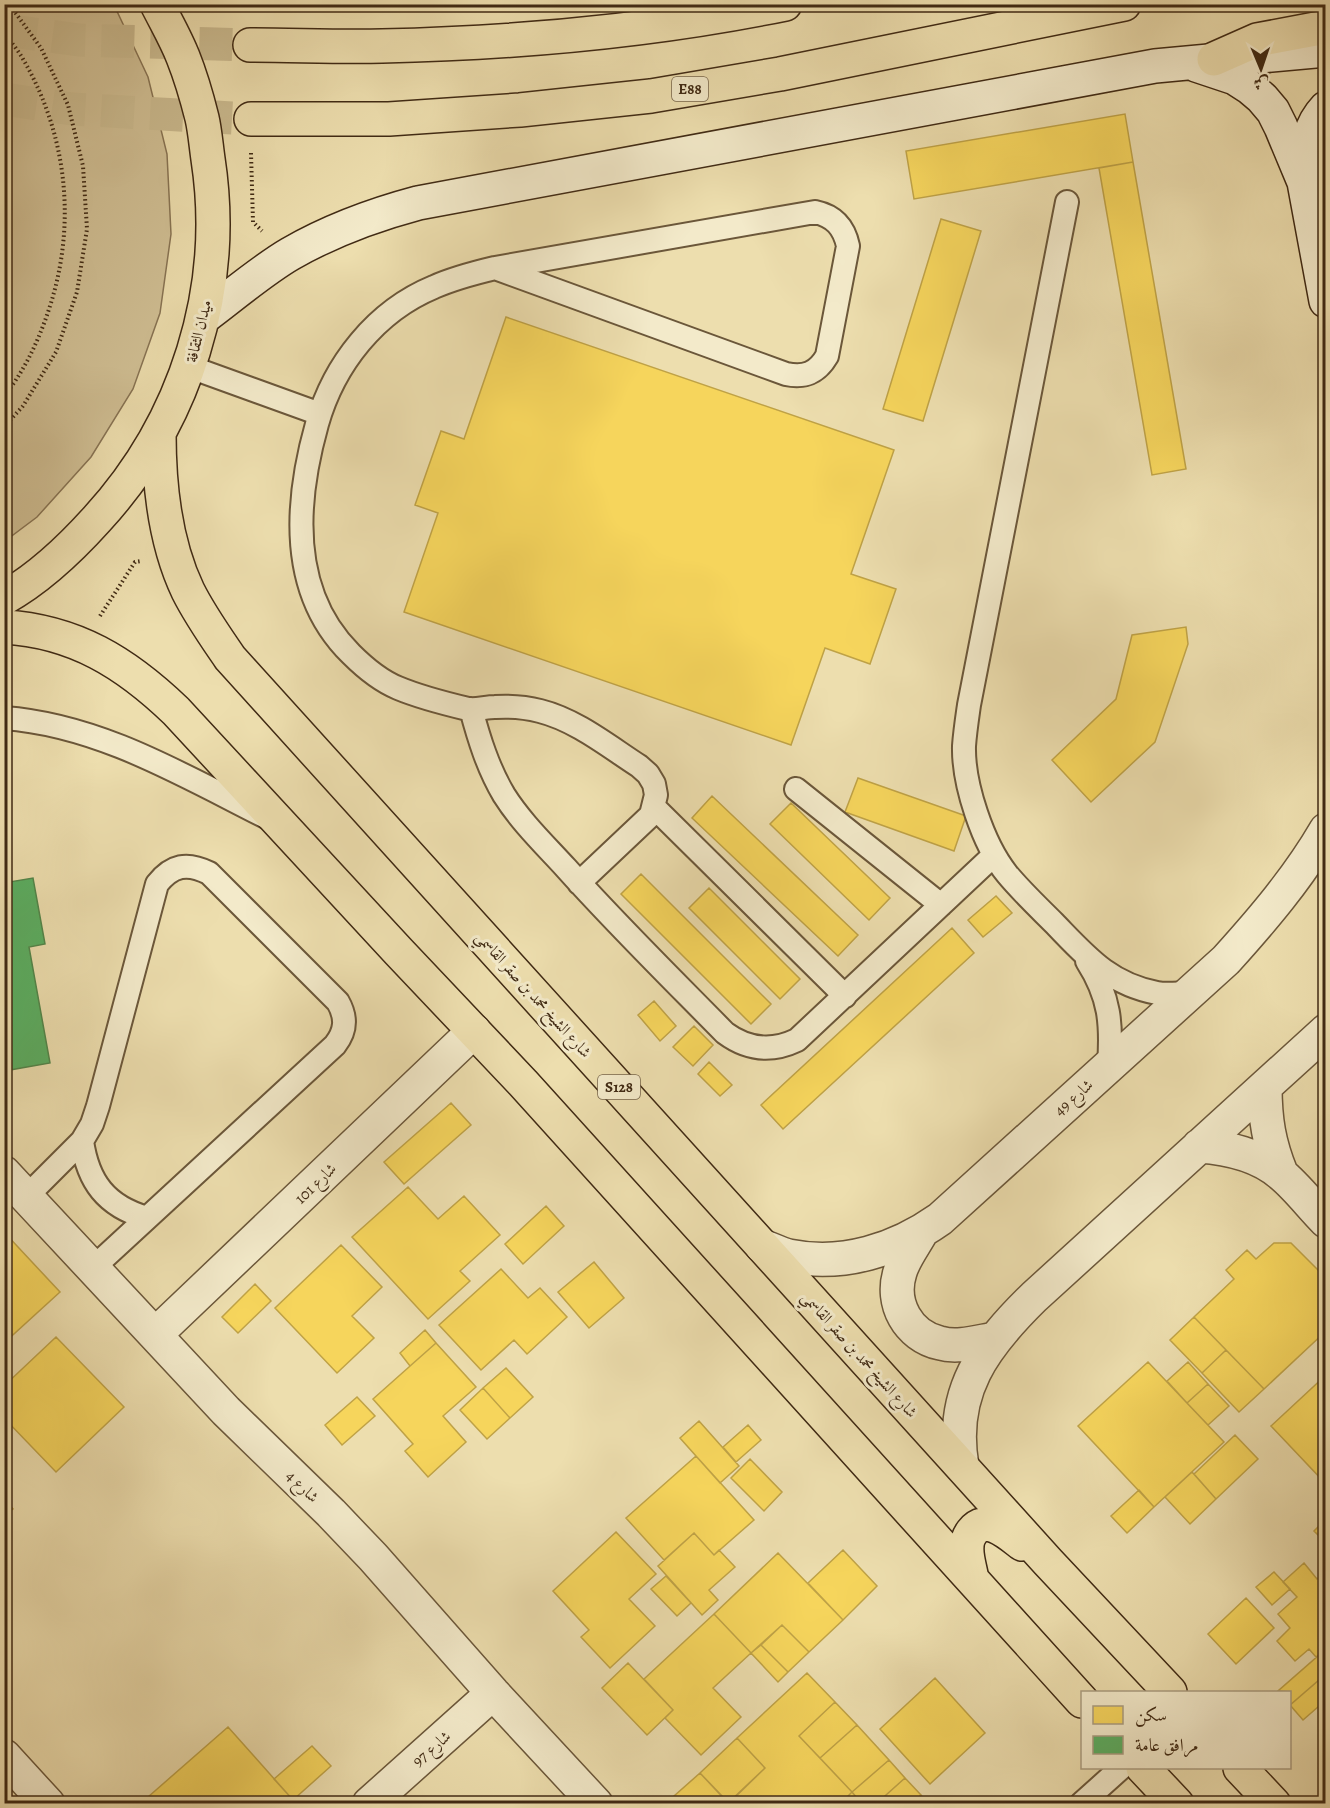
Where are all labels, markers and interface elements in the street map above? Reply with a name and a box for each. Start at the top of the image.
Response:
north arrow [1231,39,1291,99]
text: ش [1253,72,1270,94]
road number: E88 [672,77,708,101]
street label: ميدان الثقافة [181,297,217,365]
street label: شارع الشيخ محمد بن صقر القاسمي [467,927,596,1065]
street label: شارع 49 [1049,1074,1099,1123]
road number: S128 [598,1075,640,1099]
street label: شارع 101 [290,1158,343,1211]
street label: شارع الشيخ محمد بن صقر القاسمي [793,1287,922,1425]
street label: شارع 4 [280,1466,324,1509]
legend [1081,1691,1291,1769]
text: سكن [1135,1703,1167,1727]
street label: شارع 97 [407,1726,457,1773]
text: مرافق عامة [1135,1733,1198,1758]

